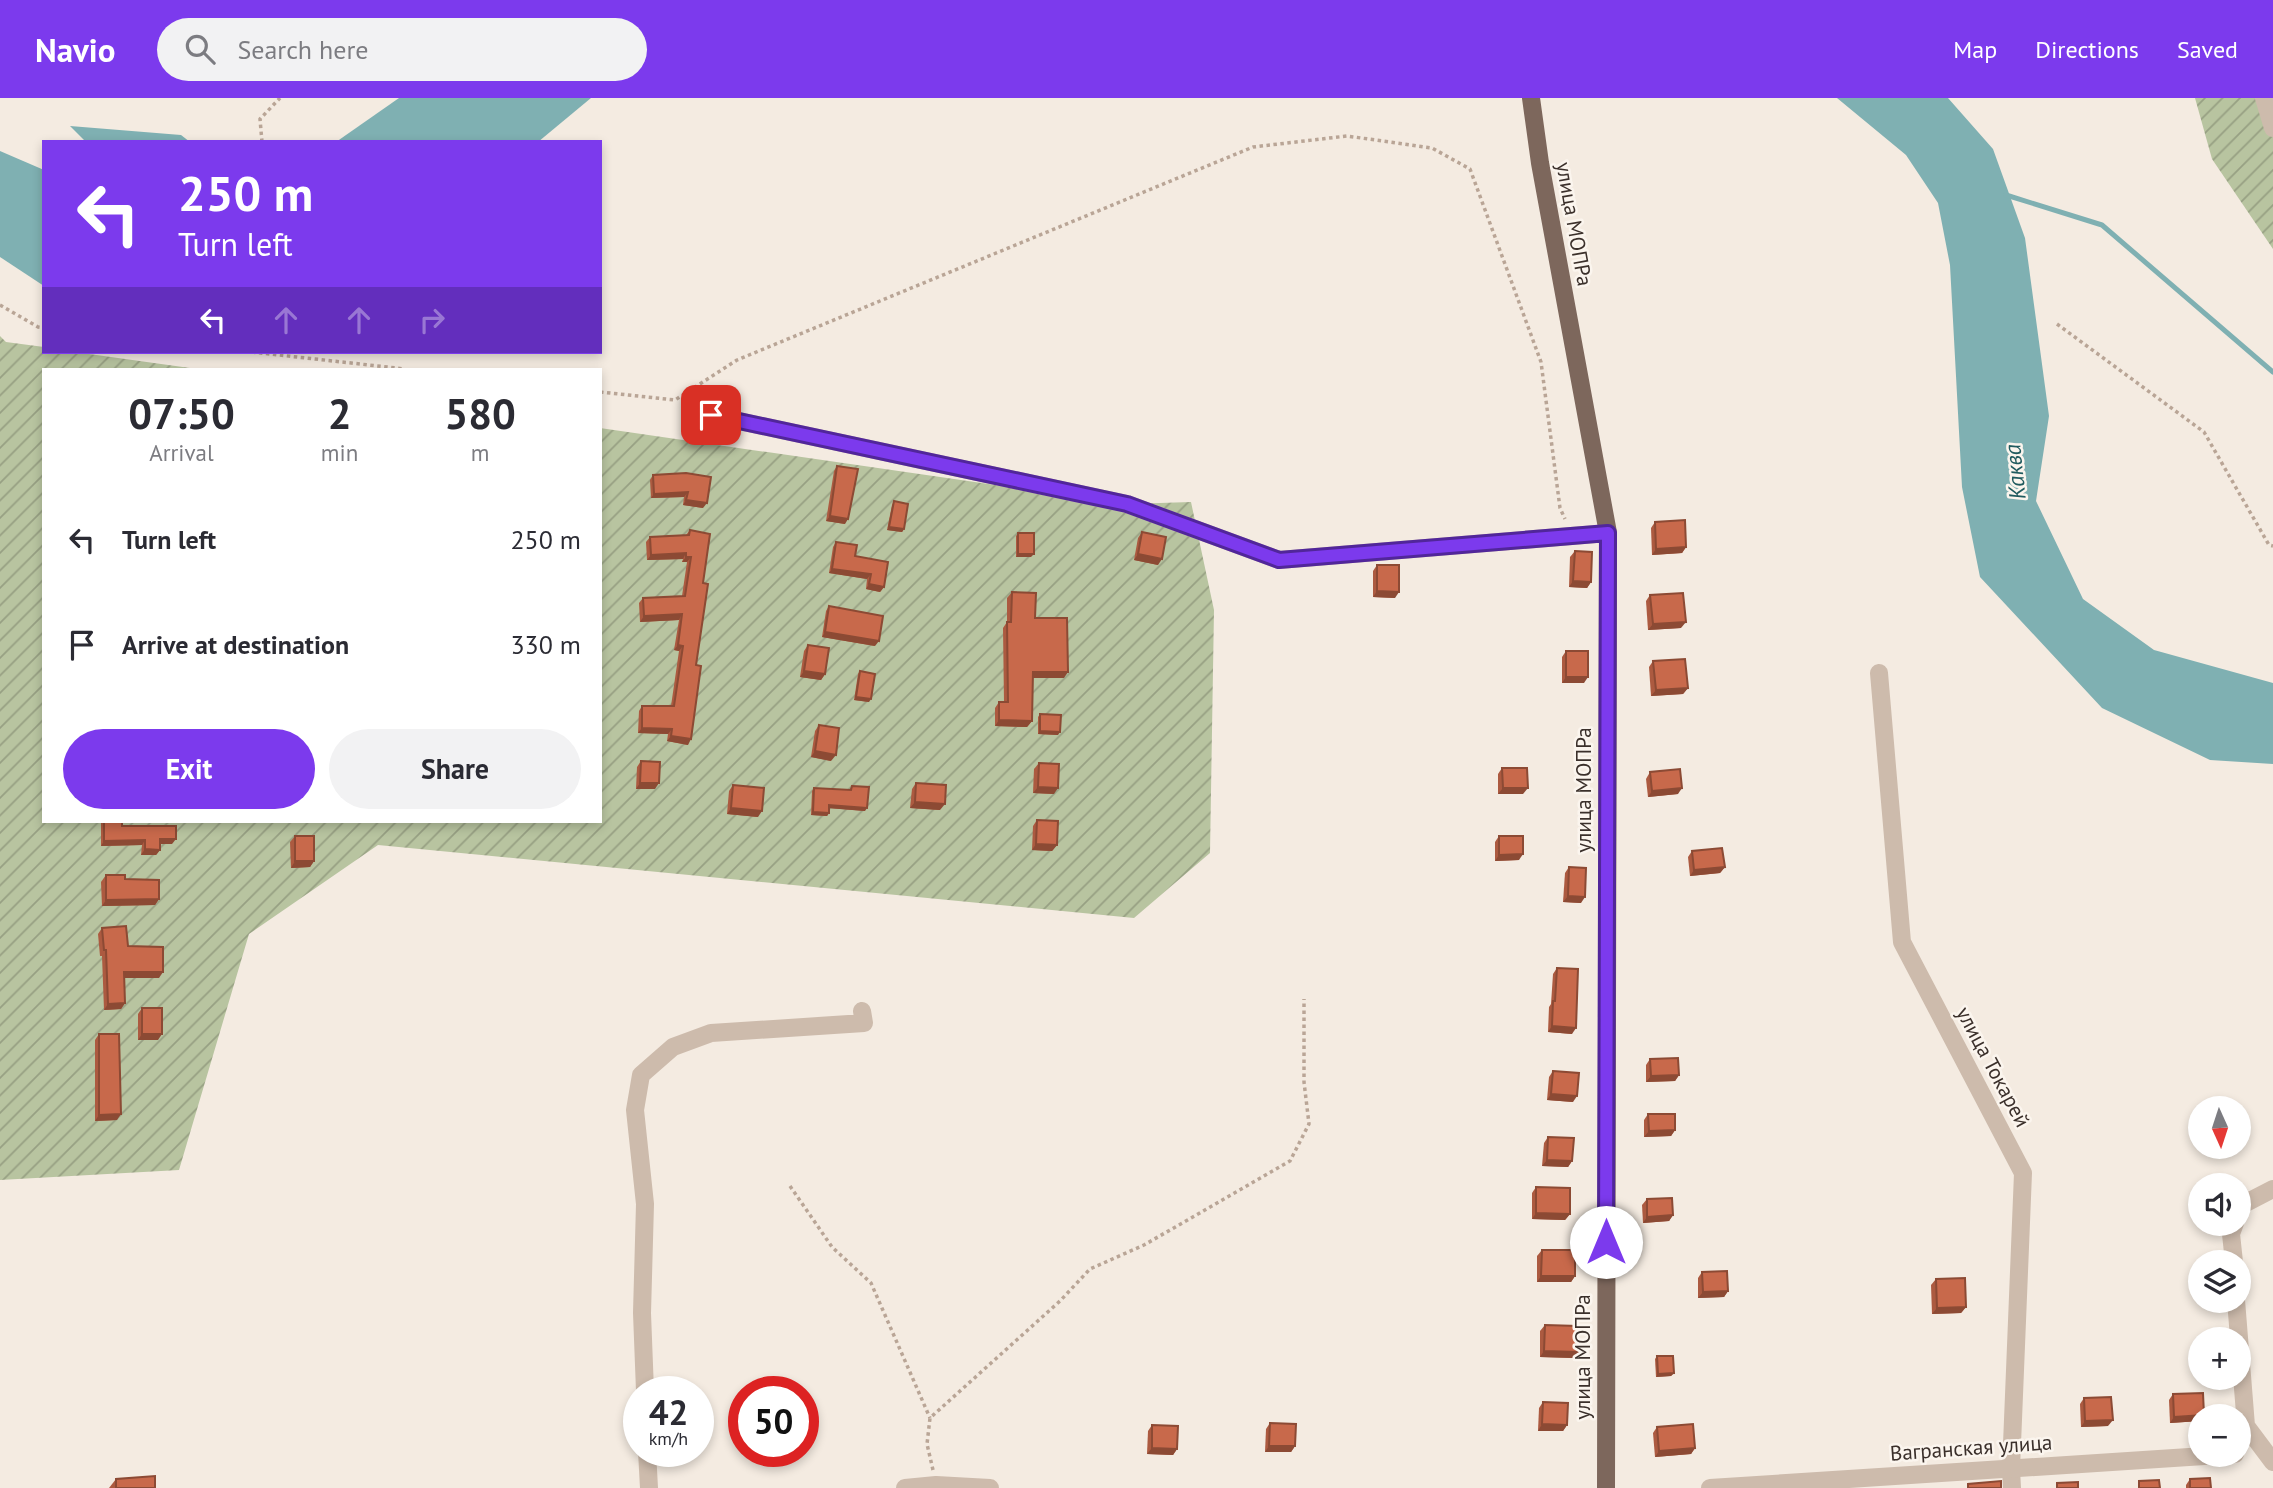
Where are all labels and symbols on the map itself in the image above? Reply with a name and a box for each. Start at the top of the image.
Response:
street label: улица МОПРа [1550,160,1599,288]
pin [681,385,741,445]
water label: Каква [1997,443,2032,501]
street label: улица МОПРа [1570,727,1597,853]
street label: улица Токарей [1950,1002,2036,1132]
north arrow [2188,1096,2250,1158]
position arrow [1569,1205,1643,1279]
street label: улица МОПРа [1569,1294,1596,1420]
speed limit sign: 50 [728,1376,819,1467]
street label: Вагранская улица [1889,1428,2053,1467]

